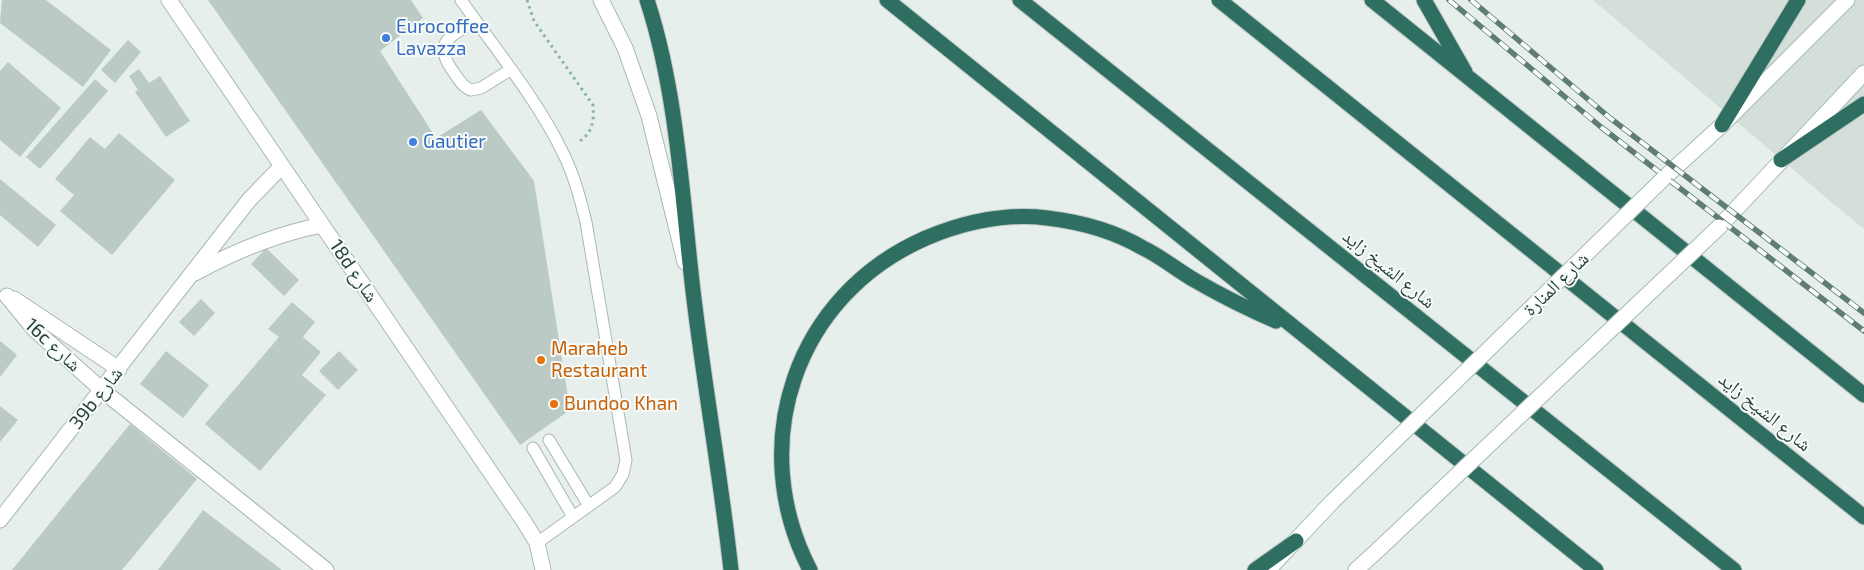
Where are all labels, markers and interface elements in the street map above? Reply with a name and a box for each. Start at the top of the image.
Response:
place label: Eurocoffee Lavazza [396,16,489,60]
marker: Eurocoffee Lavazza [380,32,392,44]
place label: Gautier [423,131,486,153]
marker: Gautier [407,136,419,148]
street label: شارع الشيخ زايد [1338,225,1440,313]
street label: 18d شارع [325,235,383,307]
street label: شارع المنارة [1519,247,1593,321]
street label: 16c شارع [20,313,86,377]
place label: Maraheb Restaurant [551,338,647,382]
marker: Maraheb Restaurant [535,354,547,366]
street label: 39b شارع [65,362,127,434]
street label: شارع الشيخ زايد [1714,368,1816,456]
place label: Bundoo Khan [564,393,678,415]
marker: Bundoo Khan [548,398,560,410]

